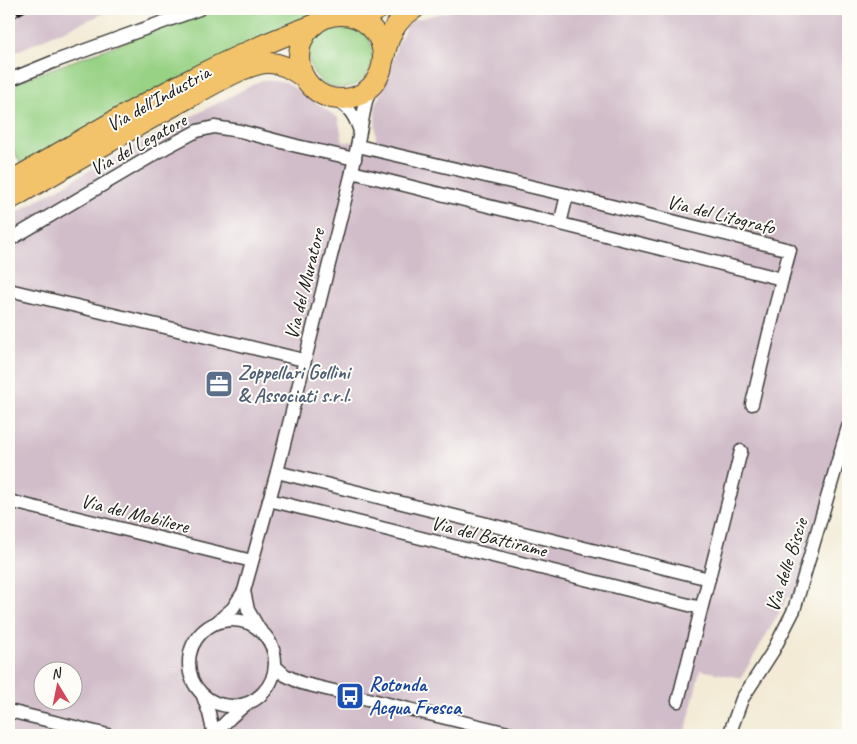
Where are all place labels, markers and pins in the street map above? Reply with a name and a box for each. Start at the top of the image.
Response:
place label: Zoppellari Gollini & Associati s.r.l. [238,360,353,408]
office icon: Zoppellari Gollini & Associati s.r.l. [204,369,234,399]
place label: Rotonda Acqua Fresca [369,672,463,720]
bus stop icon: Rotonda Acqua Fresca [335,681,365,711]

